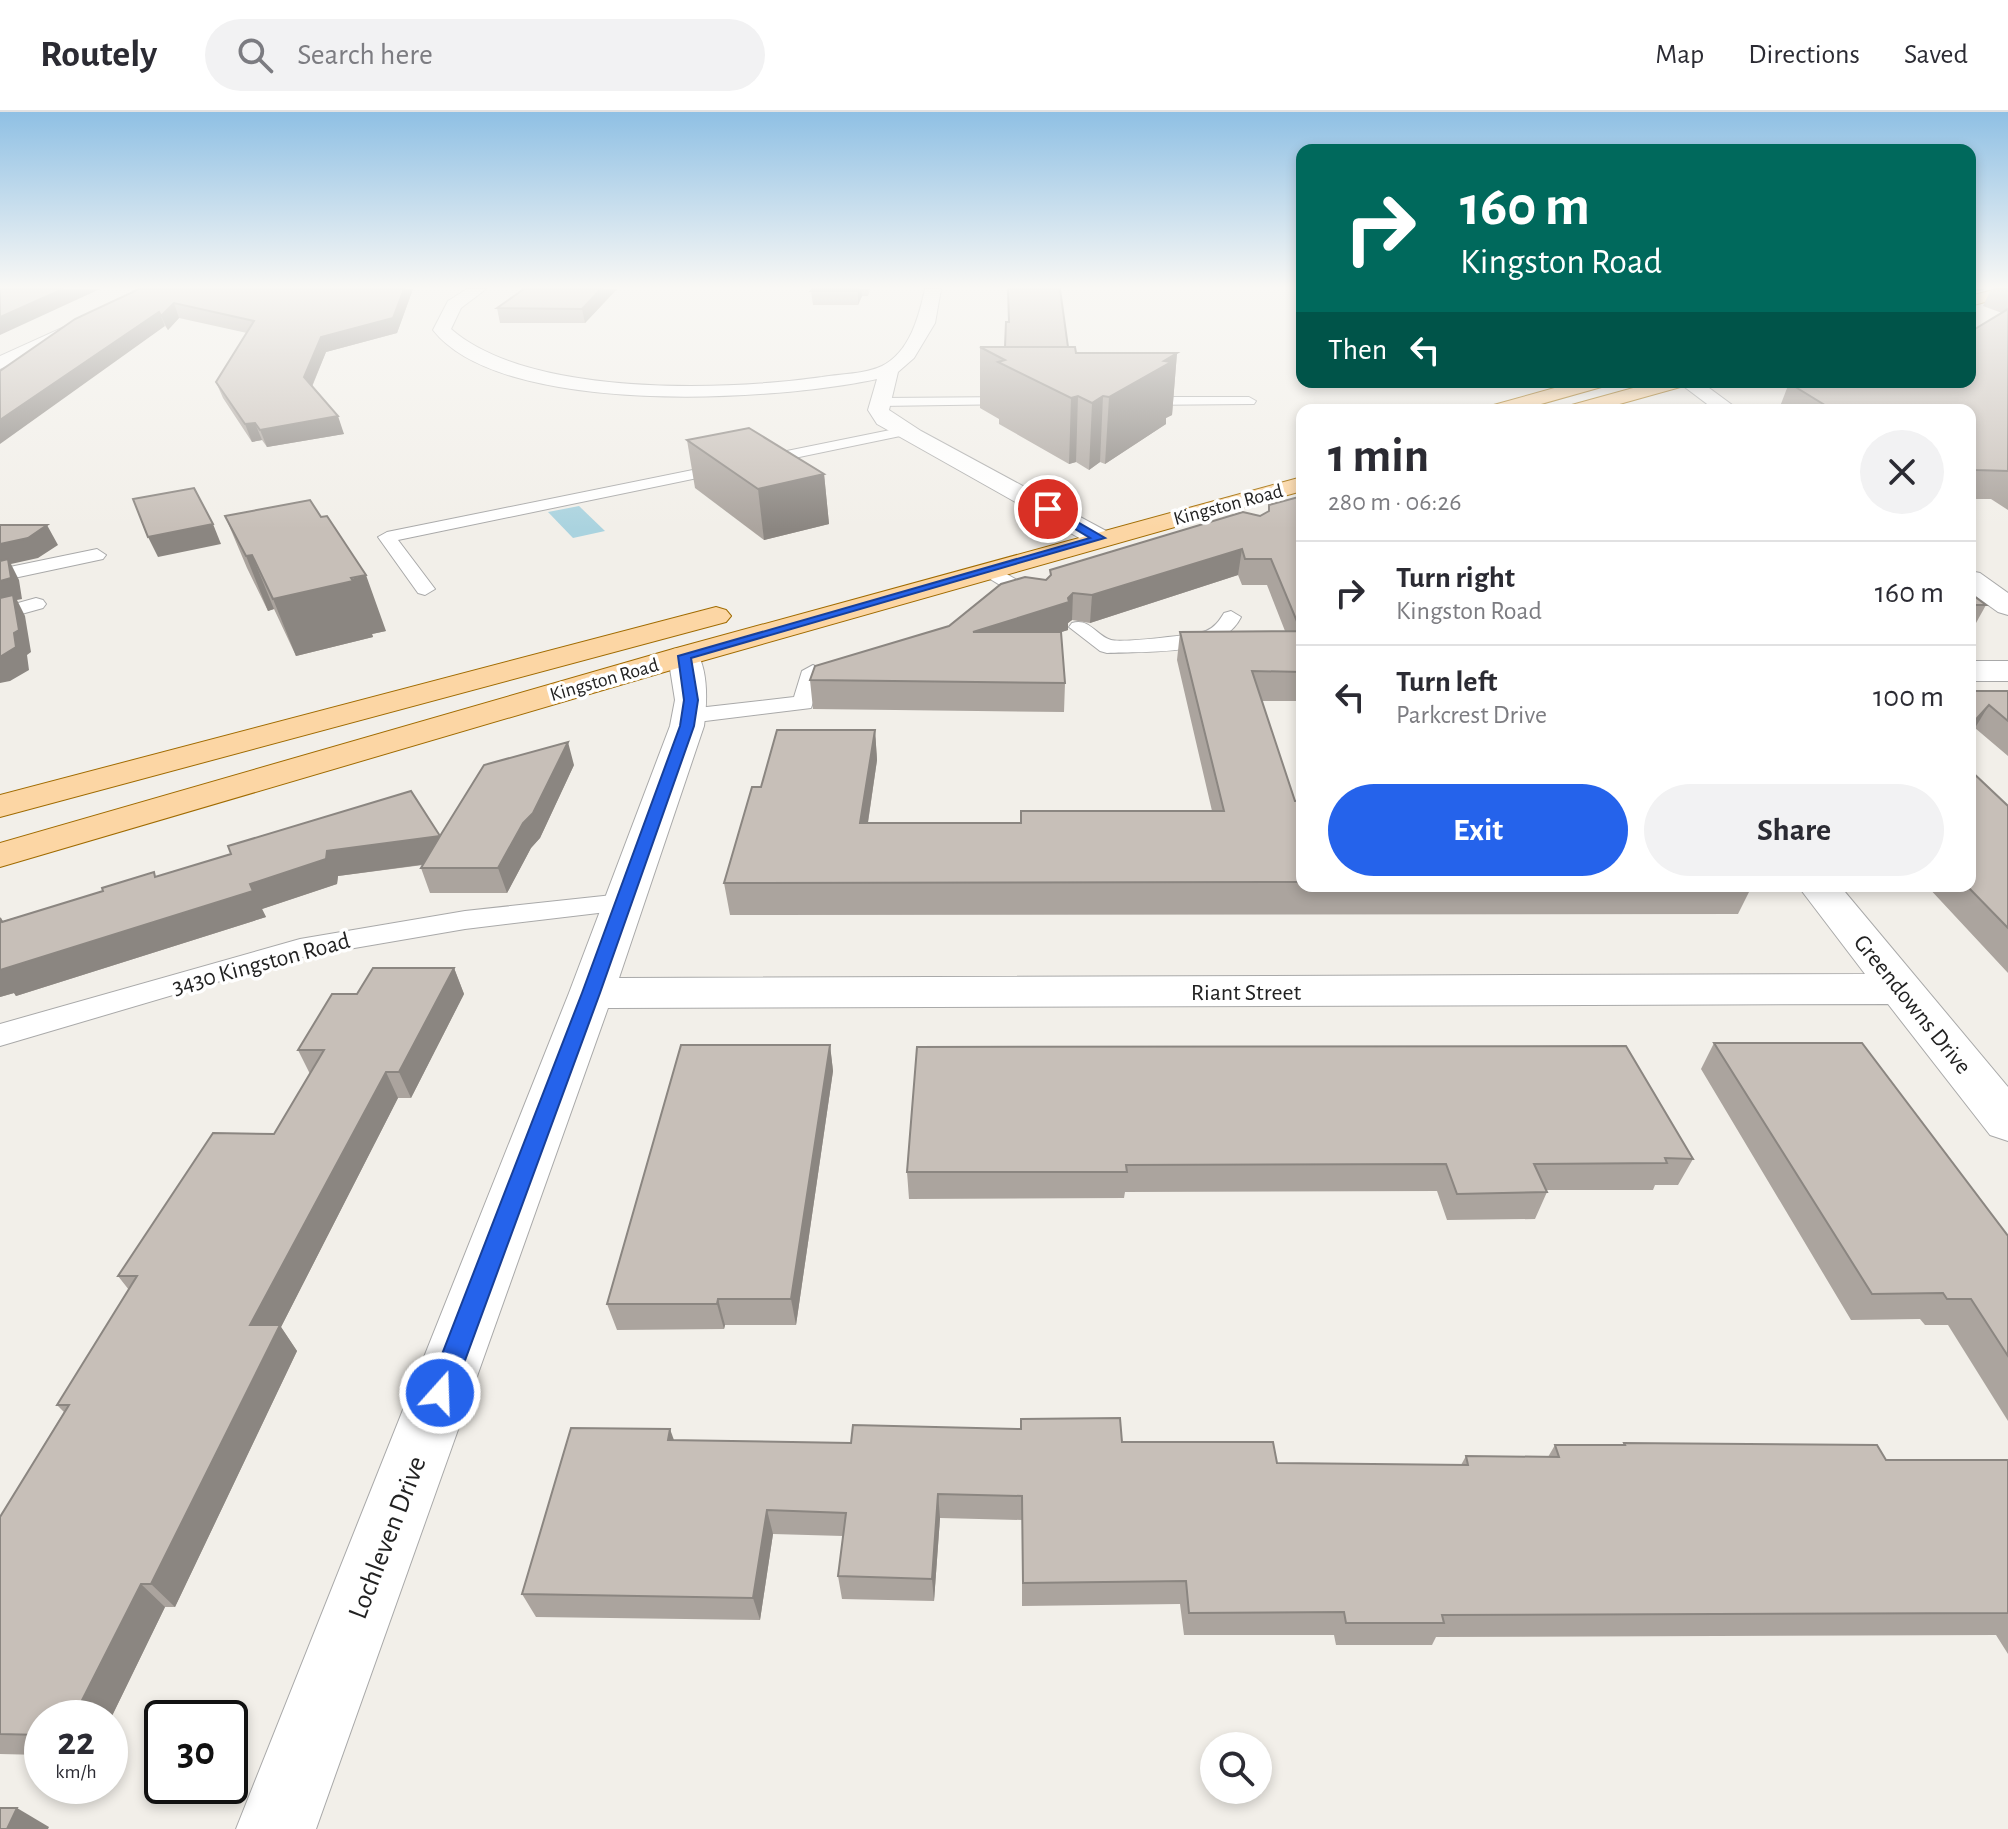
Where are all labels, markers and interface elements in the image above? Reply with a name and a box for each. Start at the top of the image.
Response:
search box [205,19,765,91]
icon: search [233,33,277,77]
text: Routely [40,36,157,74]
text: Search here [297,40,433,70]
text: Map [1655,41,1704,69]
text: Directions [1748,41,1860,69]
text: Saved [1904,41,1968,69]
icon: right [1328,176,1432,280]
text: 160 m [1460,179,1590,235]
text: Kingston Road [1460,244,1662,280]
icon: left [1403,328,1447,372]
text: Then [1328,335,1387,365]
button: close [1860,430,1944,514]
text: 1 min [1328,433,1429,481]
pin [1014,475,1082,543]
street label: Kingston Road [1171,481,1285,529]
icon: arrive [1026,487,1070,531]
text: 280 m · 06:26 [1328,489,1461,515]
text: Turn right [1396,563,1515,593]
icon: right [1328,571,1372,615]
text: 160 m [1875,578,1944,608]
text: Kingston Road [1396,598,1542,624]
street label: Kingston Road [548,655,661,705]
text: Turn left [1396,667,1497,697]
icon: left [1328,675,1372,719]
text: 100 m [1873,682,1944,712]
text: Parkcrest Drive [1396,702,1547,728]
button: Exit [1328,784,1628,876]
button: Share [1644,784,1944,876]
street label: 3430 Kingston Road [170,929,353,999]
street label: Greendowns Drive [1849,930,1975,1079]
street label: Riant Street [1191,981,1302,1005]
position arrow [398,1351,482,1435]
street label: Lochleven Drive [344,1452,432,1623]
speed limit sign: 30 [144,1700,248,1804]
text: 22 [57,1722,95,1762]
map controls [1200,1732,1272,1804]
button: search [1200,1732,1272,1804]
text: km/h [55,1762,97,1782]

